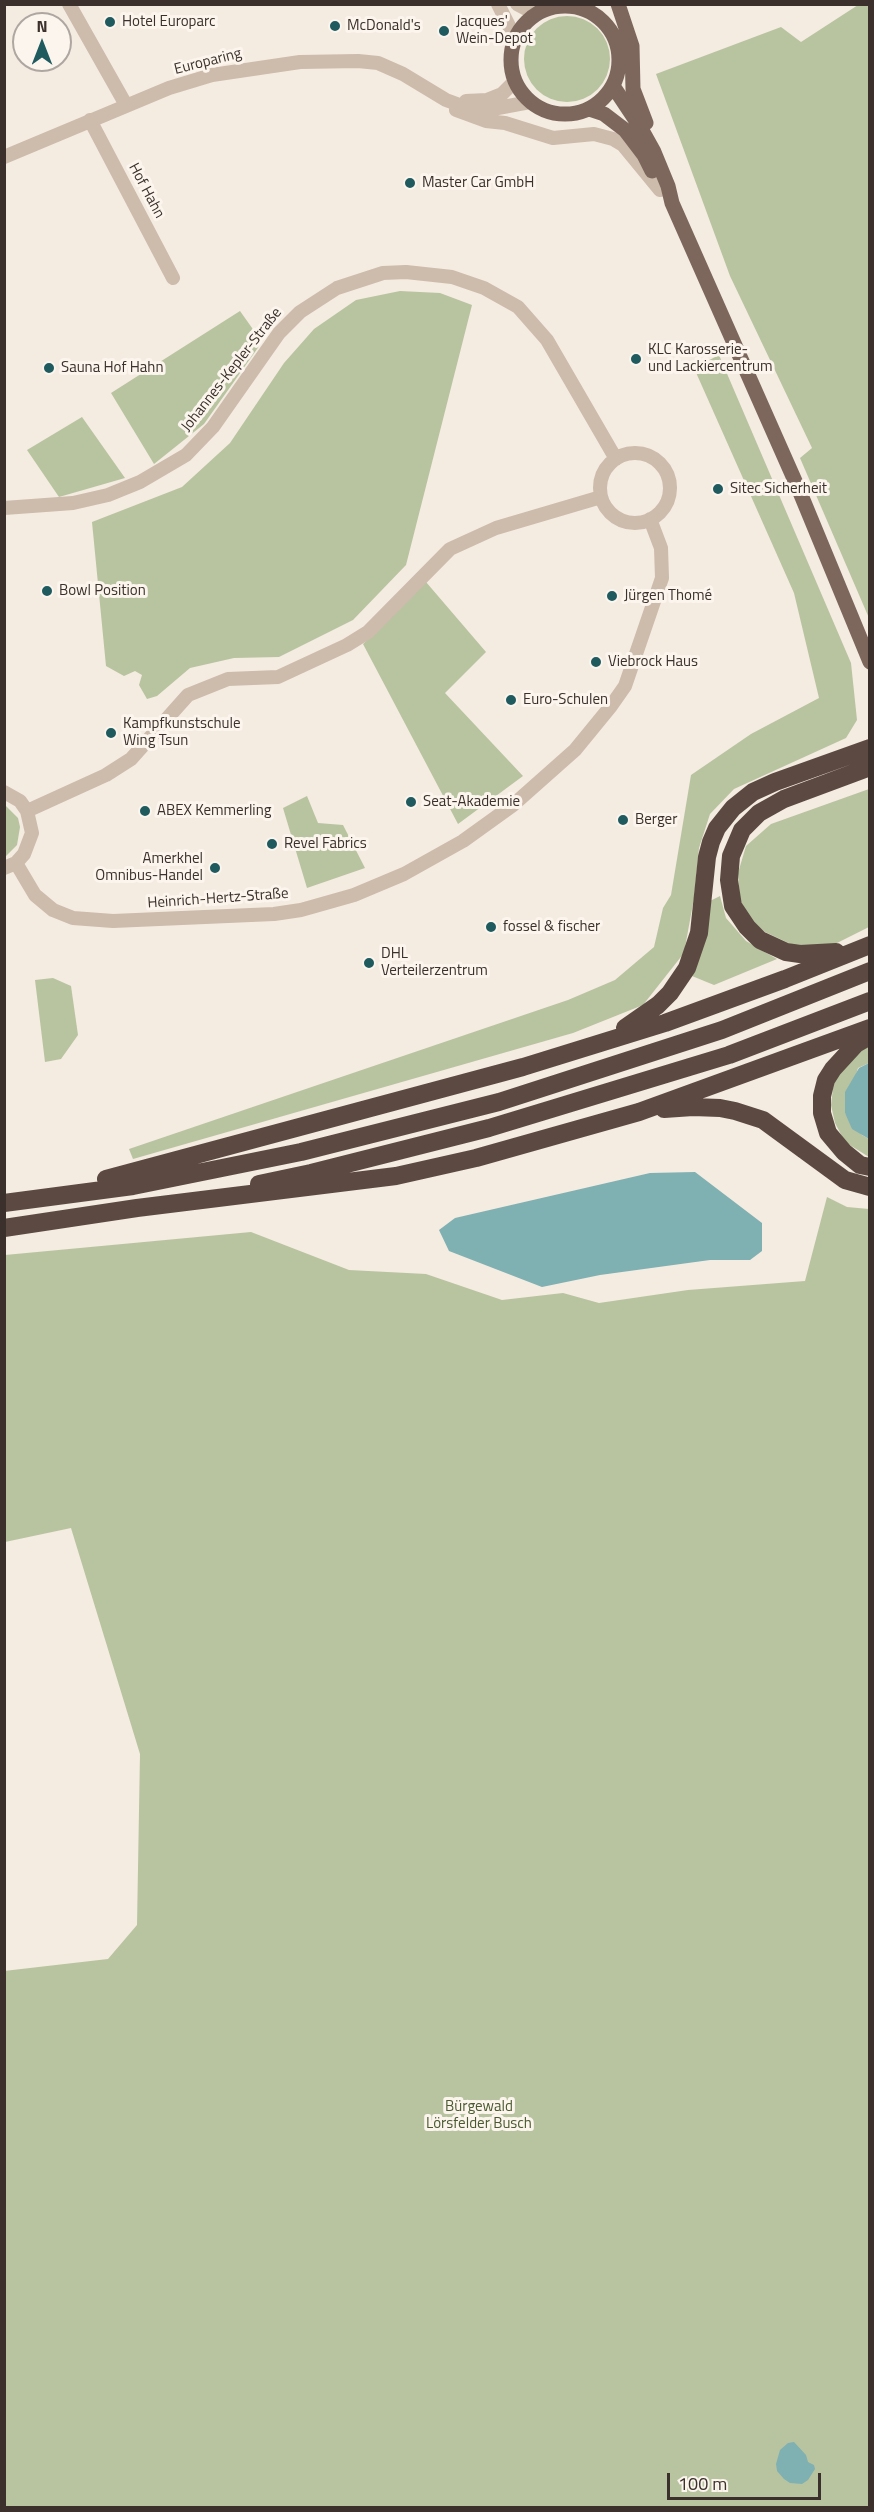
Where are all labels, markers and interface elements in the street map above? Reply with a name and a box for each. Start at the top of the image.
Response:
north arrow [12,12,72,72]
place label: Hotel Europarc [122,13,216,31]
place label: Jacques' Wein-Depot [456,13,533,48]
text: N [36,14,48,38]
marker: Hotel Europarc [103,15,117,29]
place label: McDonald's [347,17,421,35]
marker: McDonald's [328,19,342,33]
marker: Jacques' Wein-Depot [437,24,451,38]
street label: Europaring [172,45,244,79]
street label: Hof Hahn [124,160,168,222]
place label: Master Car GmbH [422,174,534,192]
marker: Master Car GmbH [403,176,417,190]
street label: Johannes-Kepler-Straße [178,304,286,436]
place label: KLC Karosserie- und Lackiercentrum [648,341,773,376]
marker: KLC Karosserie- und Lackiercentrum [629,352,643,366]
place label: Sauna Hof Hahn [61,359,163,377]
marker: Sauna Hof Hahn [42,361,56,375]
place label: Sitec Sicherheit [730,480,827,498]
marker: Sitec Sicherheit [711,482,725,496]
place label: Bowl Position [59,582,146,600]
marker: Bowl Position [40,584,54,598]
place label: Jürgen Thomé [624,587,712,605]
marker: Jürgen Thomé [605,589,619,603]
place label: Viebrock Haus [608,653,698,671]
marker: Viebrock Haus [589,655,603,669]
place label: Euro-Schulen [523,691,608,709]
marker: Euro-Schulen [504,693,518,707]
place label: Kampfkunstschule Wing Tsun [123,715,240,750]
marker: Kampfkunstschule Wing Tsun [104,726,118,740]
place label: Seat-Akademie [423,793,520,811]
marker: Seat-Akademie [404,795,418,809]
place label: ABEX Kemmerling [157,802,271,820]
marker: ABEX Kemmerling [138,804,152,818]
place label: Berger [635,811,677,829]
marker: Berger [616,813,630,827]
place label: Revel Fabrics [284,835,367,853]
marker: Revel Fabrics [265,837,279,851]
place label: Amerkhel Omnibus-Handel [95,850,203,885]
marker: Amerkhel Omnibus-Handel [208,861,222,875]
street label: Heinrich-Hertz-Straße [147,885,289,913]
place label: fossel & fischer [503,918,600,936]
marker: fossel & fischer [484,920,498,934]
place label: DHL Verteilerzentrum [381,945,488,980]
marker: DHL Verteilerzentrum [362,956,376,970]
park label: Bürgewald Lörsfelder Busch [426,2098,532,2133]
scale bar [670,2461,824,2499]
text: 100 m [678,2470,727,2497]

